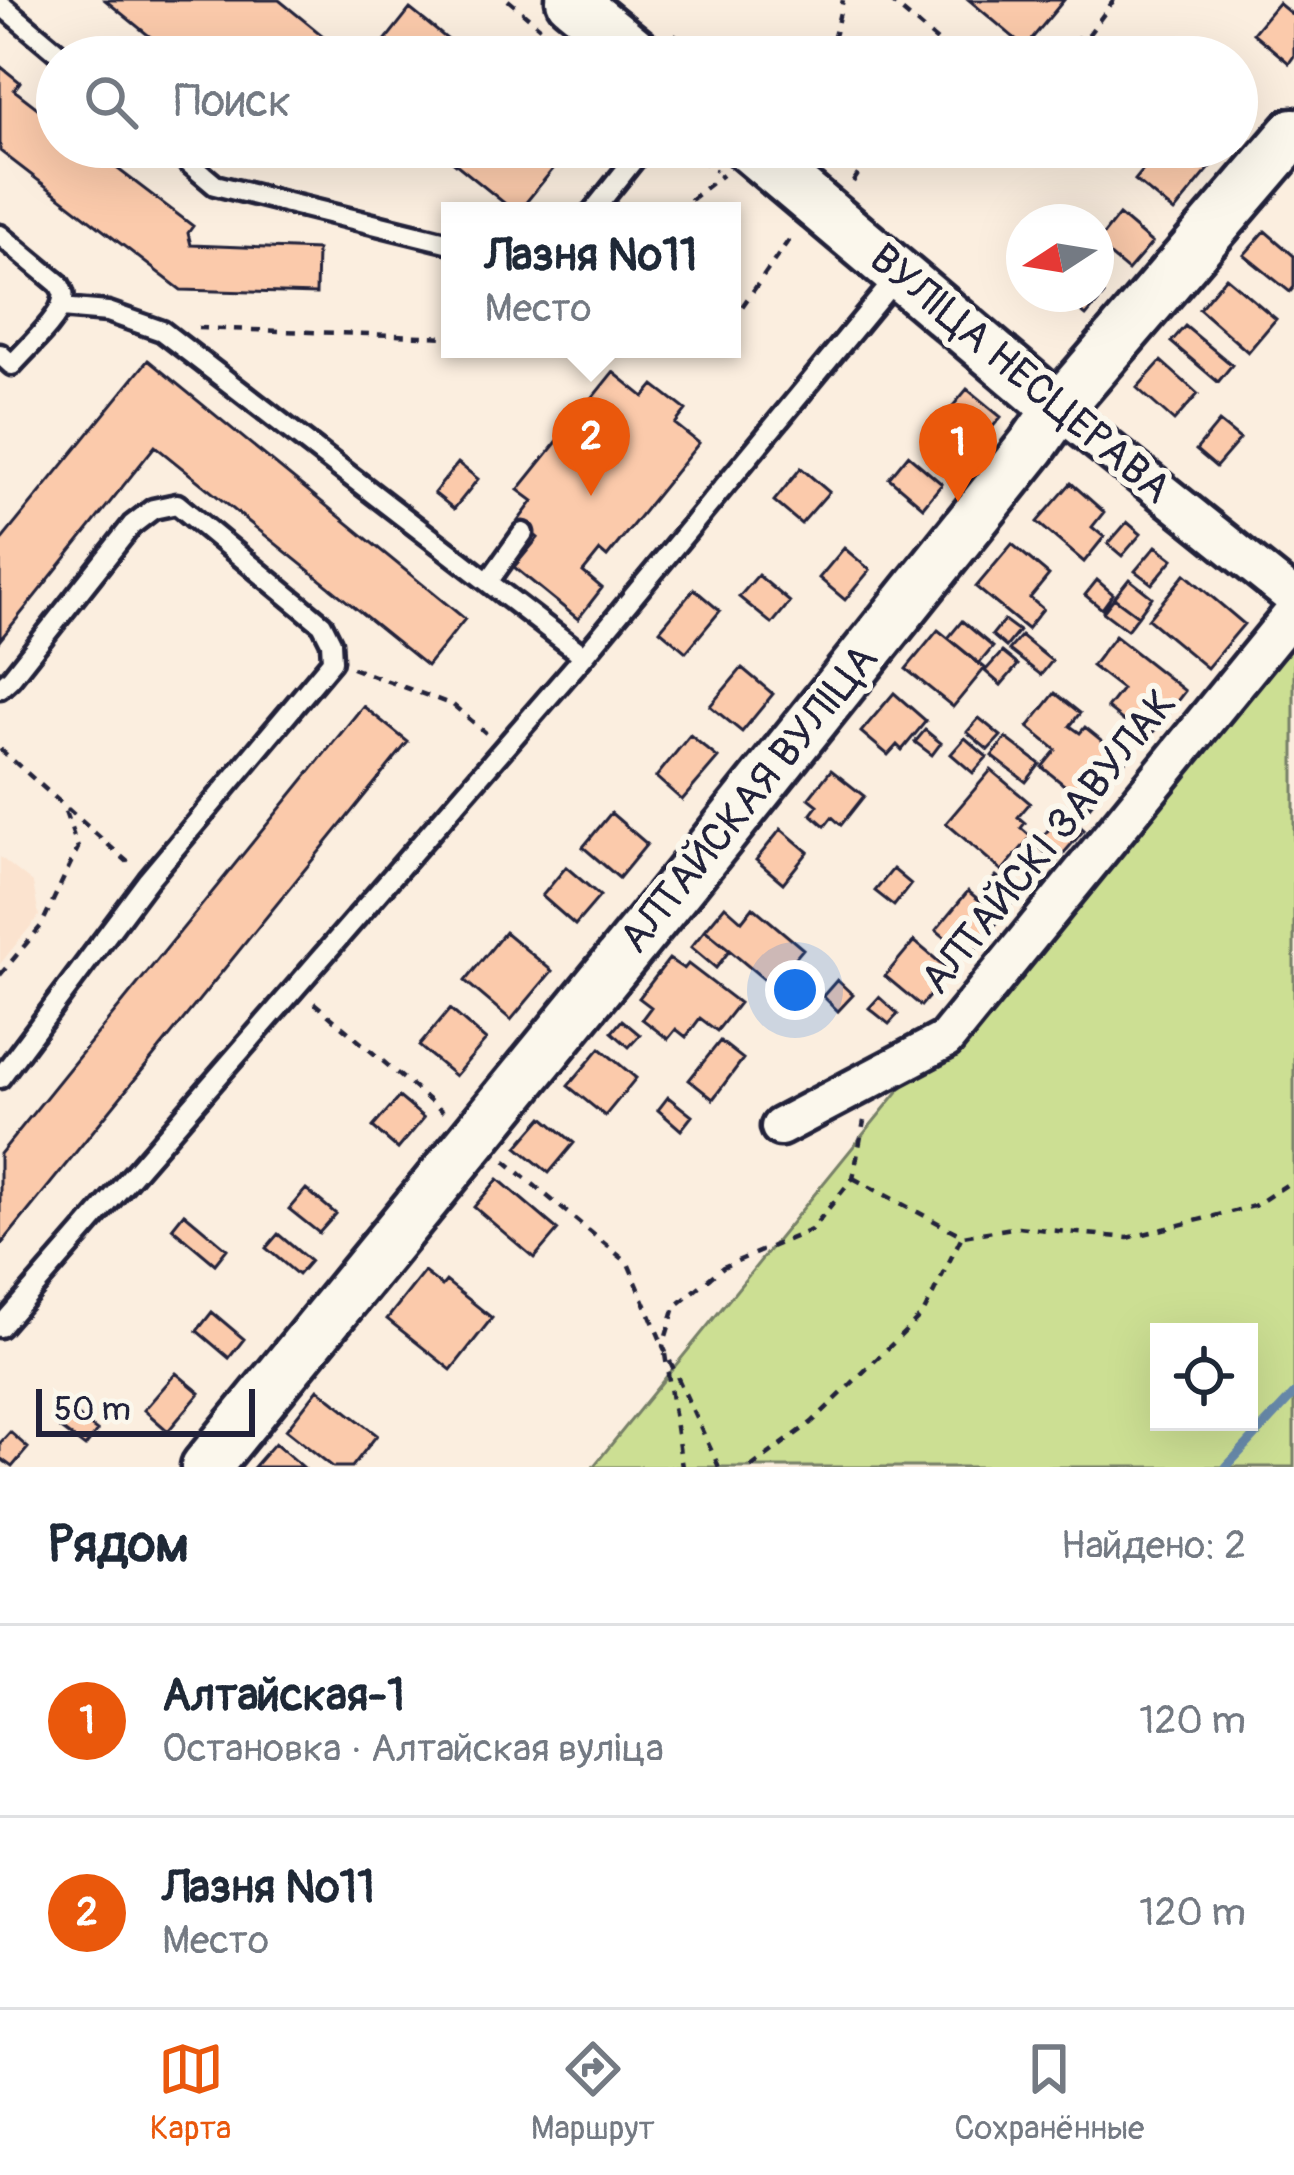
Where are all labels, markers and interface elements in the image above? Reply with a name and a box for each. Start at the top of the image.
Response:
search box [36,36,1258,168]
icon: search [78,69,144,135]
text: Поиск [174,74,291,130]
popup [441,202,741,358]
north arrow [1006,204,1114,312]
text: Лазня №11 [485,228,697,284]
street label: ВУЛІЦА НЕСЦЕРАВА [859,233,1181,515]
text: Место [485,284,591,333]
pin: 2 [552,397,630,496]
pin: 1 [919,403,997,502]
street label: АЛТАЙСКАЯ ВУЛІЦА [609,634,889,964]
street label: АЛТАЙСКІ ЗАВУЛАК [910,679,1188,1005]
your location [765,960,825,1020]
map controls [1150,1323,1258,1431]
button: locate [1150,1323,1258,1431]
scale bar [36,1383,255,1436]
text: 50 m [54,1389,131,1430]
text: Рядом [48,1513,189,1577]
text: Найдено: 2 [1061,1521,1246,1570]
text: Алтайская-1 [162,1668,405,1724]
text: 1 [79,1696,95,1745]
text: 120 m [1139,1696,1246,1745]
text: Остановка · Алтайская вуліца [162,1724,664,1773]
text: Лазня №11 [162,1860,375,1916]
text: 2 [76,1888,98,1937]
text: 120 m [1139,1888,1246,1937]
text: Место [162,1916,269,1965]
tab: Карта [150,2036,231,2149]
tab: Маршрут [531,2036,655,2149]
tab: Сохранённые [954,2036,1144,2149]

